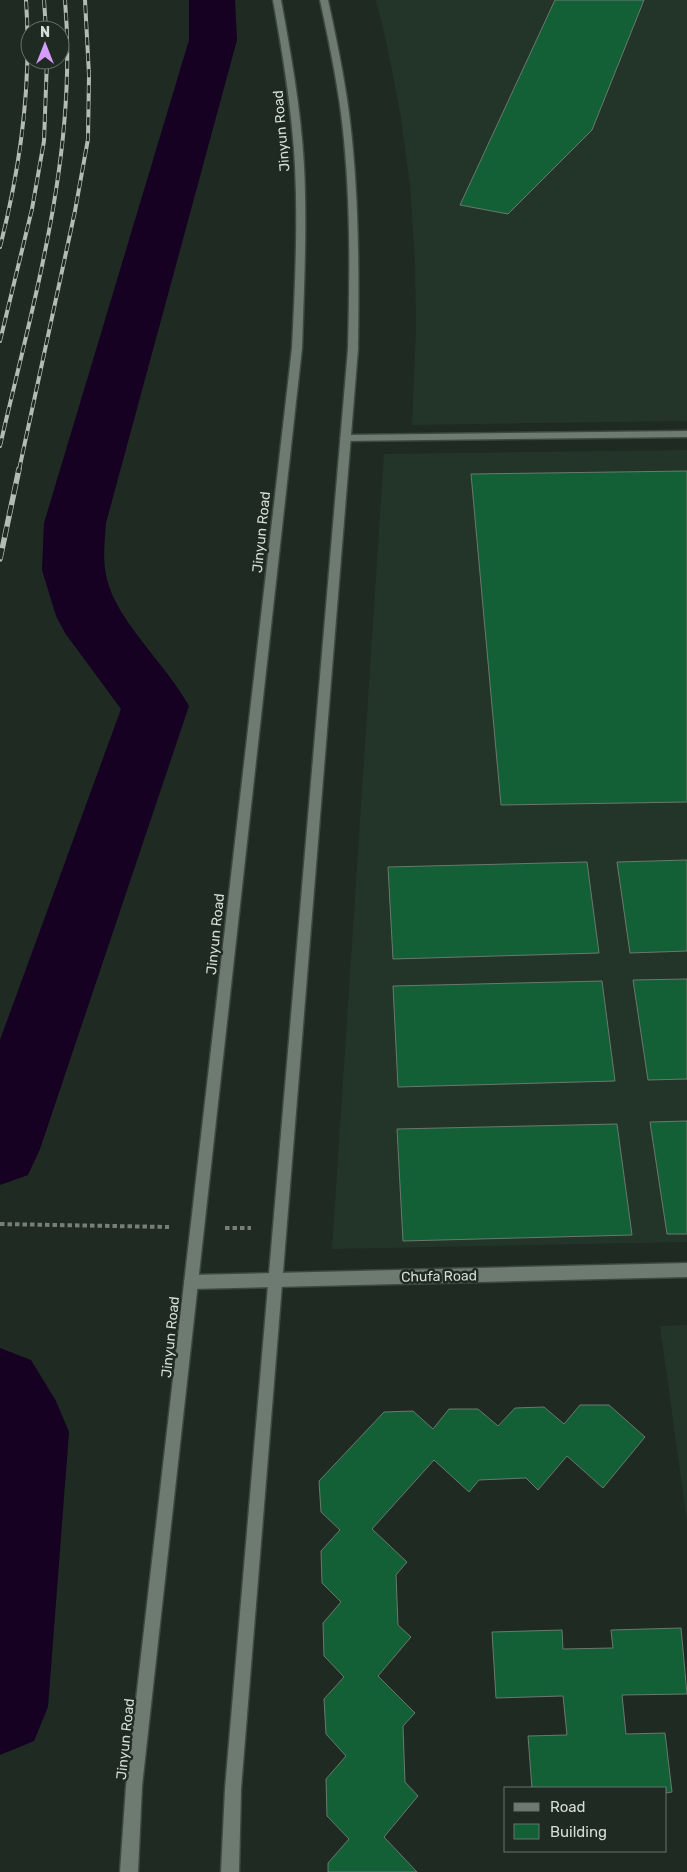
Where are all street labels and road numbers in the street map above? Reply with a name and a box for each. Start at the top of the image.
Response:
street label: Jinyun Road [269,89,294,172]
street label: Jinyun Road [249,490,274,574]
street label: Jinyun Road [203,892,228,976]
street label: Chufa Road [401,1267,477,1286]
street label: Jinyun Road [158,1295,183,1379]
street label: Jinyun Road [113,1697,138,1781]

